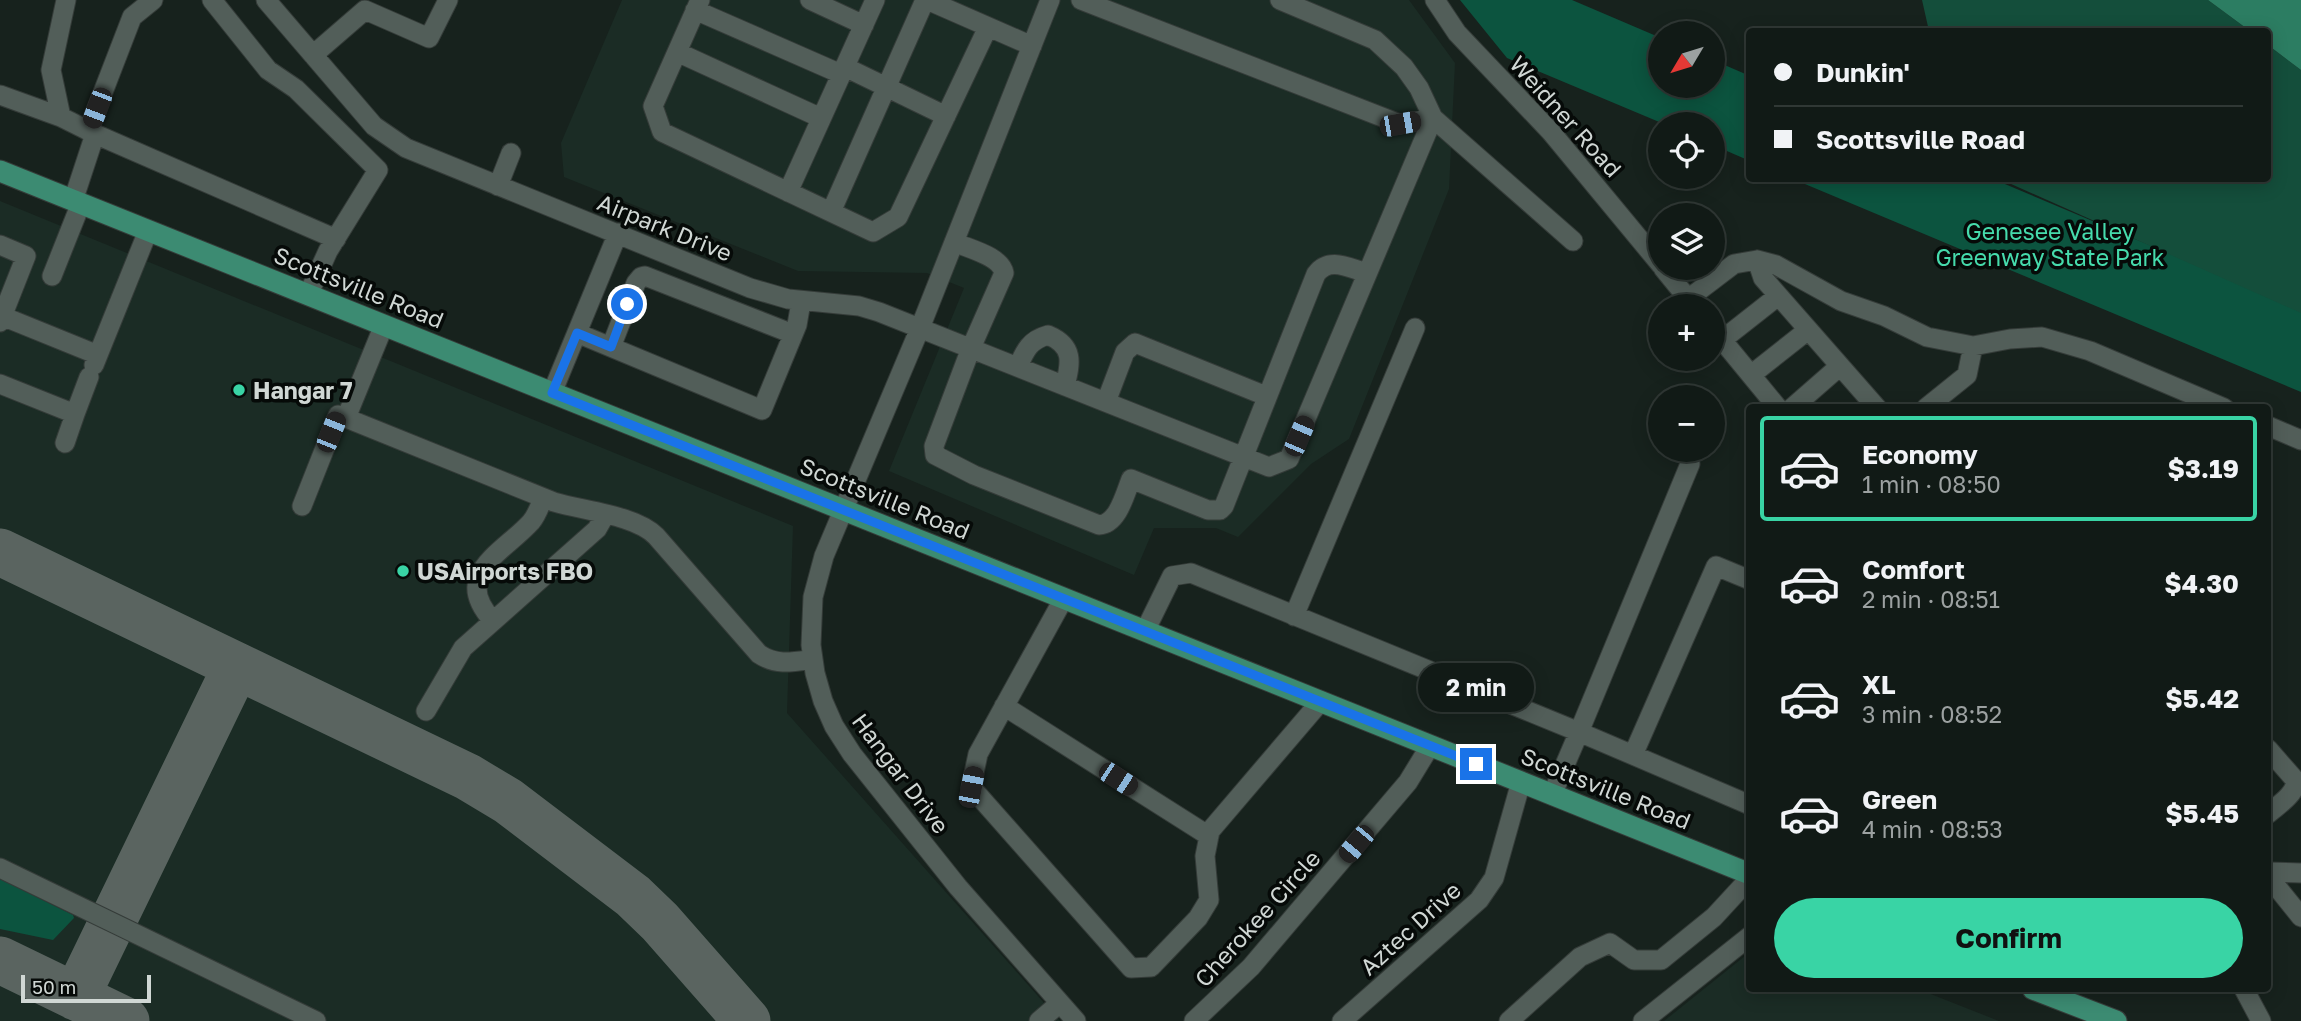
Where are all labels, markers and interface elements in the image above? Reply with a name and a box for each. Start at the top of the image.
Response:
north arrow [1648,21,1726,98]
map controls [1648,21,1725,462]
street label: Weidner Road [1504,50,1628,182]
text: Dunkin' [1816,57,1910,88]
car [80,85,115,131]
car [1378,110,1423,138]
button: locate [1648,112,1725,189]
text: Scottsville Road [1816,124,2025,155]
street label: Airpark Drive [594,187,736,267]
button: layers [1648,203,1725,280]
park label: Genesee Valley Greenway State Park [1935,217,2165,271]
street label: Scottsville Road [270,240,448,334]
route start [611,288,643,320]
button: + [1648,294,1725,371]
place label: Hangar 7 [253,376,352,404]
marker: Hangar 7 [231,382,247,398]
button: − [1648,385,1725,462]
car [314,409,349,455]
car [1282,413,1317,459]
icon: car [1778,437,1841,500]
text: Economy [1862,439,1978,470]
street label: Scottsville Road [796,451,974,545]
text: $3.19 [2167,453,2239,484]
text: 1 min · 08:50 [1862,470,2001,498]
icon: car [1778,552,1841,615]
text: Comfort [1862,554,1965,585]
place label: USAirports FBO [417,557,593,585]
marker: USAirports FBO [395,563,411,579]
text: $4.30 [2164,568,2239,599]
text: 2 min · 08:51 [1862,585,2000,613]
callout: 2 min [1418,662,1534,712]
icon: car [1778,667,1841,730]
text: XL [1862,669,1896,700]
text: 2 min [1446,673,1506,701]
text: $5.42 [2165,683,2239,714]
text: 3 min · 08:52 [1862,700,2002,728]
street label: Hangar Drive [847,707,955,839]
street label: Scottsville Road [1517,741,1695,835]
route end [1460,748,1492,780]
car [1095,759,1142,799]
car [957,764,986,810]
icon: car [1778,782,1841,845]
text: Green [1862,784,1937,815]
text: $5.45 [2165,798,2239,829]
text: 4 min · 08:53 [1862,815,2003,843]
car [1335,821,1378,867]
street label: Cherokee Circle [1188,844,1326,992]
street label: Aztec Drive [1354,876,1466,980]
button: Confirm [1774,898,2243,978]
scale bar [21,972,150,1004]
text: 50 m [32,975,76,998]

